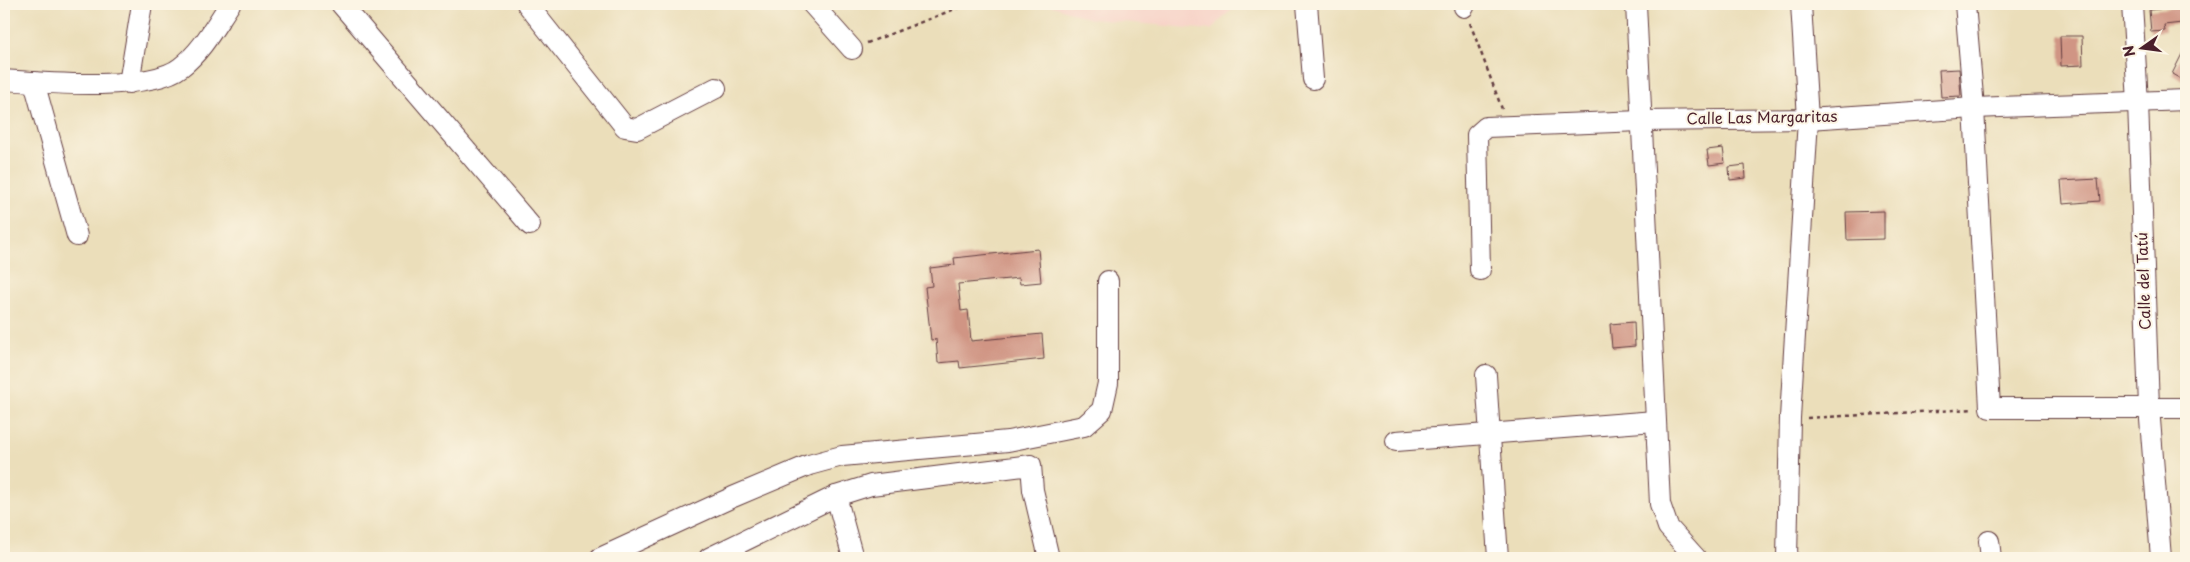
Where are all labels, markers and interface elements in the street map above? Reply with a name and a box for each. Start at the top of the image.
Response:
north arrow [2118,22,2168,72]
text: N [2117,43,2140,59]
street label: Calle Las Margaritas [1686,104,1838,129]
street label: Calle del Tatú [2129,232,2156,330]

